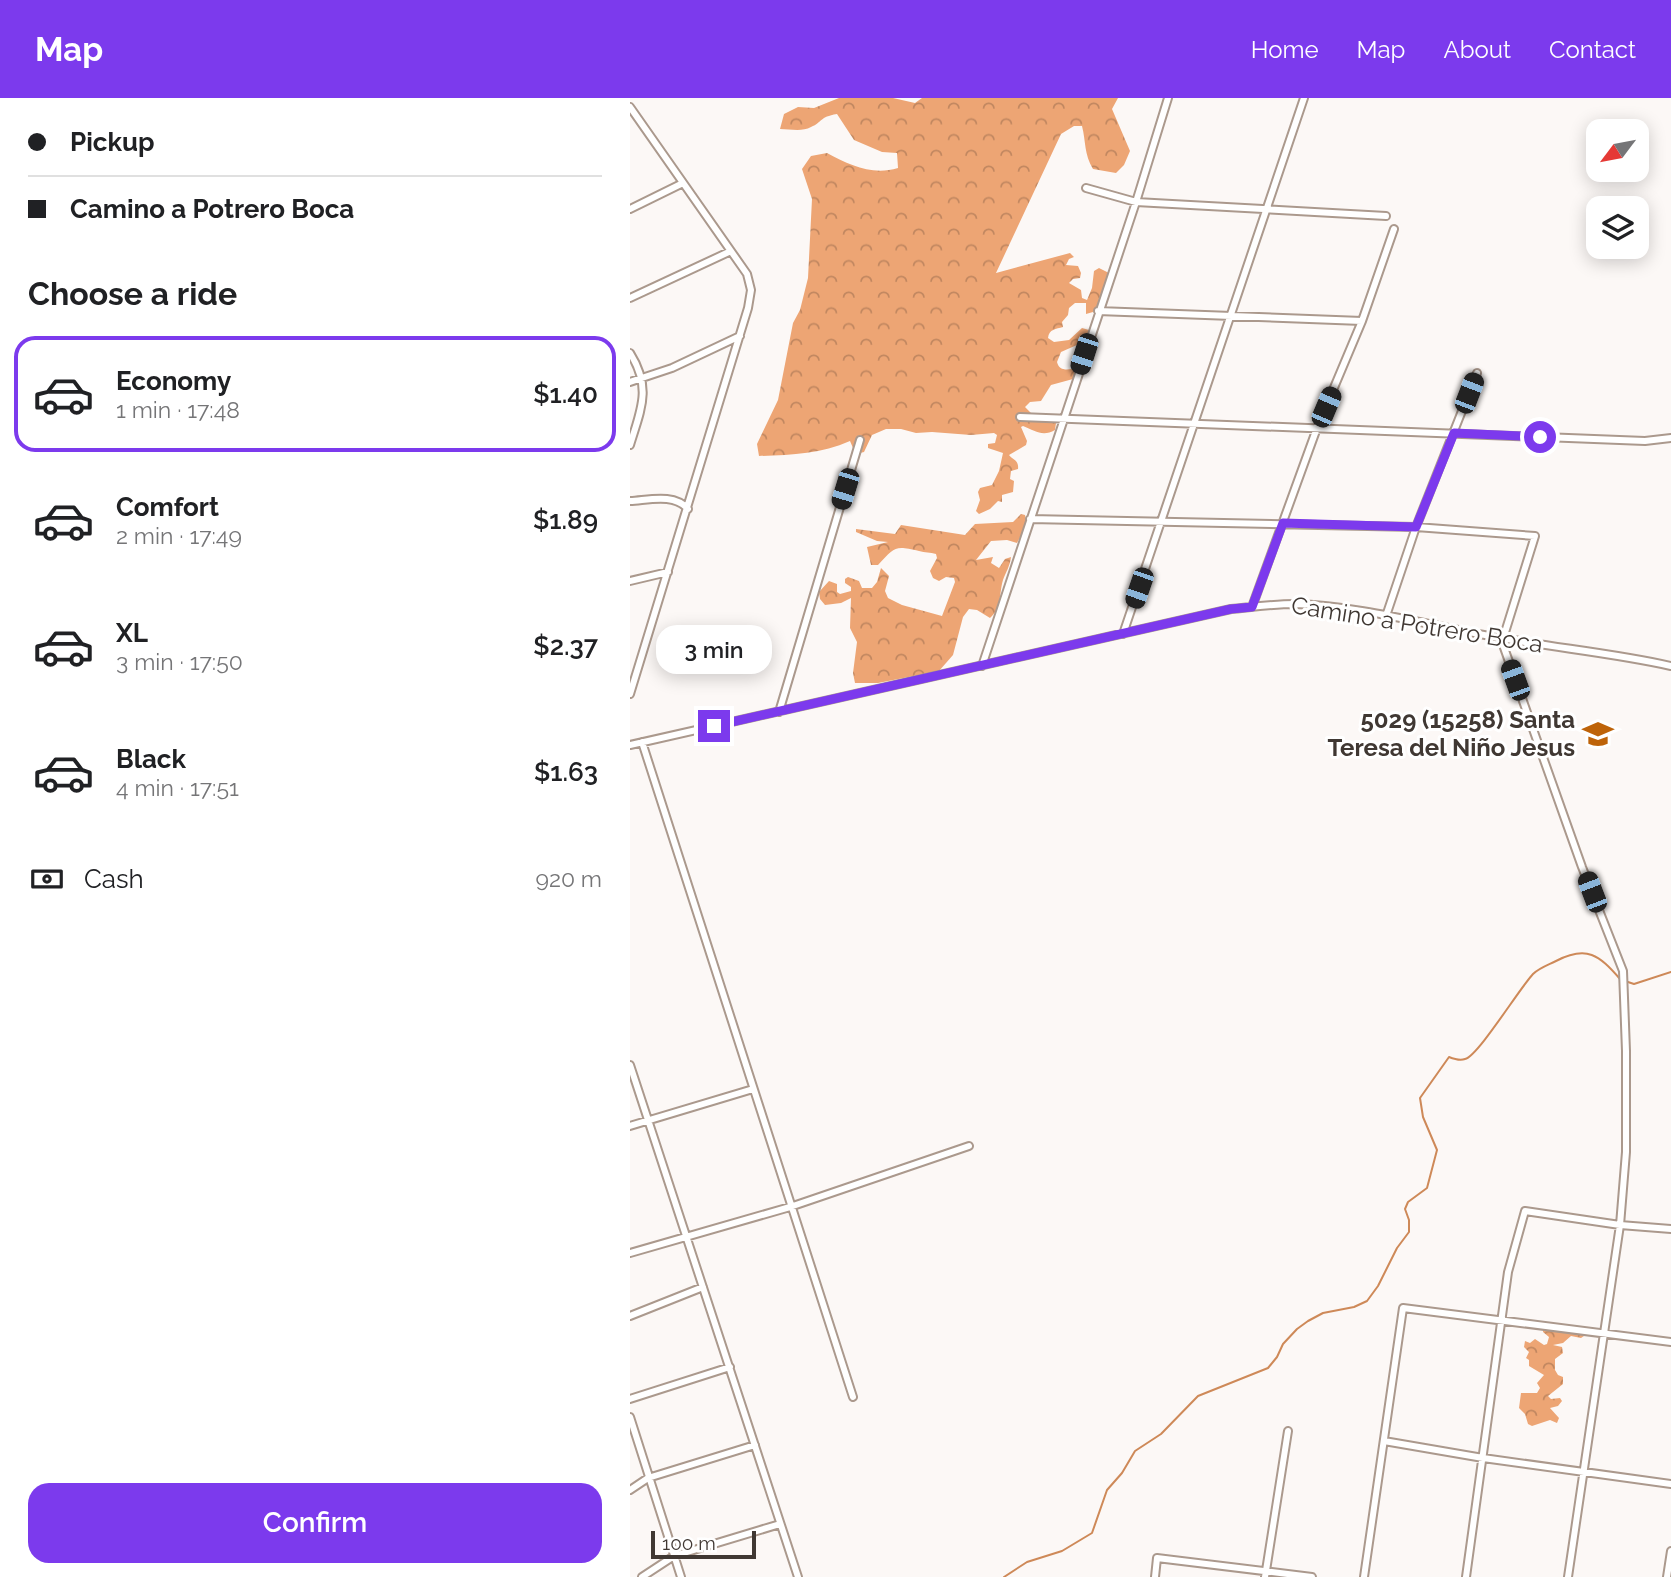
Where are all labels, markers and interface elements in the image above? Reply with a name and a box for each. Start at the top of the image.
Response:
text: Map [35,30,103,69]
text: Home [1251,35,1319,64]
text: Map [1357,35,1405,64]
text: About [1443,35,1511,64]
text: Contact [1549,35,1636,64]
north arrow [1586,119,1648,182]
map controls [1586,119,1649,259]
text: Pickup [70,127,155,157]
text: Camino a Potrero Boca [70,194,354,224]
button: layers [1586,196,1649,259]
text: Choose a ride [28,275,237,312]
car [1068,331,1101,377]
icon: car [32,363,95,426]
text: Economy [116,366,231,396]
car [1452,370,1487,416]
text: $1.40 [533,379,598,409]
car [1309,384,1344,430]
text: 1 min · 17:48 [116,396,240,423]
route start [1524,421,1556,453]
car [829,466,862,512]
icon: car [32,489,95,552]
text: Comfort [116,492,219,522]
text: $1.89 [533,505,598,535]
text: 2 min · 17:49 [116,522,242,549]
car [1123,565,1156,611]
street label: Camino a Potrero Boca [1289,590,1545,659]
icon: car [32,615,95,678]
text: XL [116,618,148,648]
callout: 3 min [656,624,772,674]
text: $2.37 [533,631,598,661]
text: 3 min [685,636,743,663]
text: 3 min · 17:50 [116,648,243,675]
car [1498,657,1533,703]
place label: 5029 (15258) Santa Teresa del Niño Jesus [1328,705,1575,762]
route end [698,710,730,742]
school or university icon: 5029 (15258) Santa Teresa del Niño Jesus [1581,717,1615,751]
icon: car [32,741,95,804]
text: Black [116,744,186,774]
text: $1.63 [534,757,598,787]
text: 4 min · 17:51 [116,774,239,801]
icon: cash [28,860,66,898]
text: Cash [84,864,144,894]
text: 920 m [535,865,602,892]
car [1575,869,1610,915]
button: Confirm [28,1483,602,1563]
scale bar [651,1528,756,1560]
text: 100 m [662,1532,716,1554]

